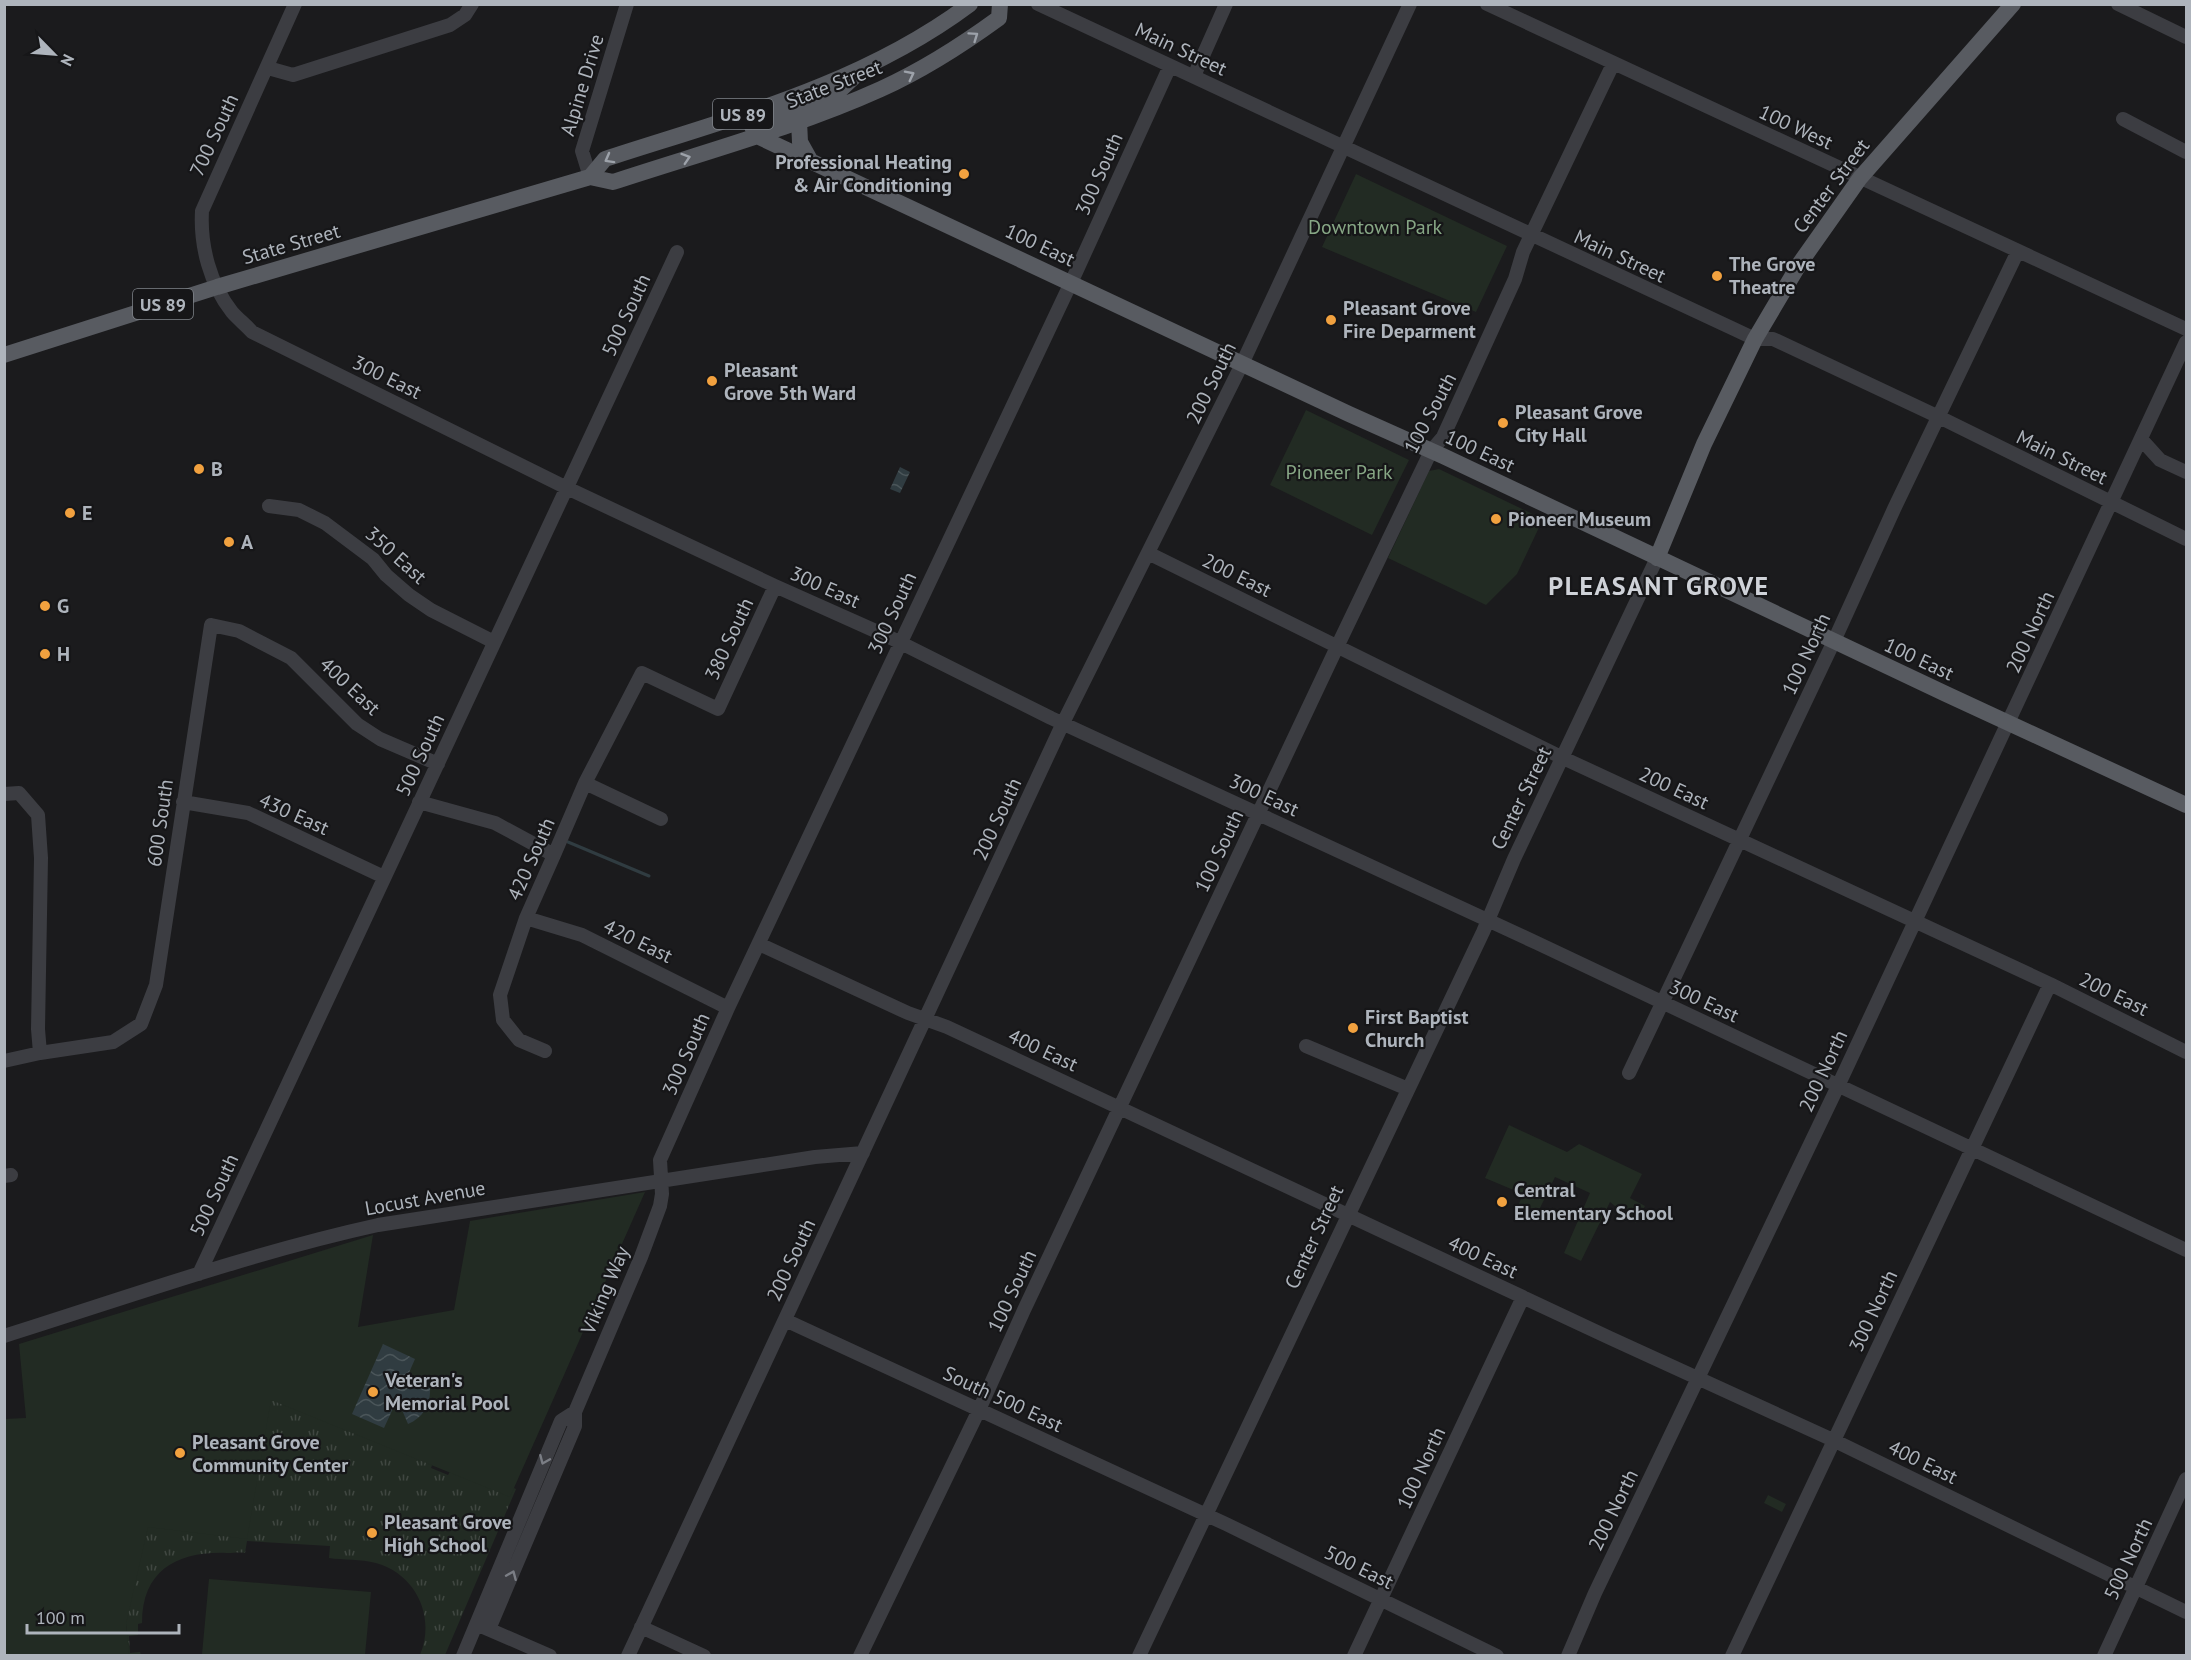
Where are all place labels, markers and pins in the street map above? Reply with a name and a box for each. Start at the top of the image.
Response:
place label: Professional Heating & Air Conditioning [775,149,952,198]
marker: Professional Heating & Air Conditioning [957,167,971,181]
place label: The Grove Theatre [1729,251,1815,300]
marker: The Grove Theatre [1710,269,1724,283]
place label: Pleasant Grove Fire Deparment [1343,295,1476,344]
marker: Pleasant Grove Fire Deparment [1324,313,1338,327]
place label: Pleasant Grove 5th Ward [724,357,856,406]
marker: Pleasant Grove 5th Ward [705,374,719,388]
place label: Pleasant Grove City Hall [1515,399,1643,448]
marker: Pleasant Grove City Hall [1496,416,1510,430]
place label: B [211,456,223,482]
marker: B [192,462,206,476]
place label: E [82,500,92,526]
marker: E [63,506,77,520]
place label: Pioneer Museum [1508,506,1651,532]
marker: Pioneer Museum [1489,512,1503,526]
place label: A [241,529,254,555]
marker: A [222,535,236,549]
place label: G [57,593,69,619]
marker: G [38,599,52,613]
place label: H [57,641,70,667]
marker: H [38,647,52,661]
place label: First Baptist Church [1365,1004,1468,1053]
marker: First Baptist Church [1346,1021,1360,1035]
place label: Central Elementary School [1514,1177,1673,1226]
marker: Central Elementary School [1495,1195,1509,1209]
place label: Veteran's Memorial Pool [384,1367,509,1416]
marker: Veteran's Memorial Pool [366,1385,380,1399]
place label: Pleasant Grove Community Center [192,1429,348,1478]
marker: Pleasant Grove Community Center [173,1446,187,1460]
place label: Pleasant Grove High School [384,1509,512,1558]
marker: Pleasant Grove High School [365,1526,379,1540]

